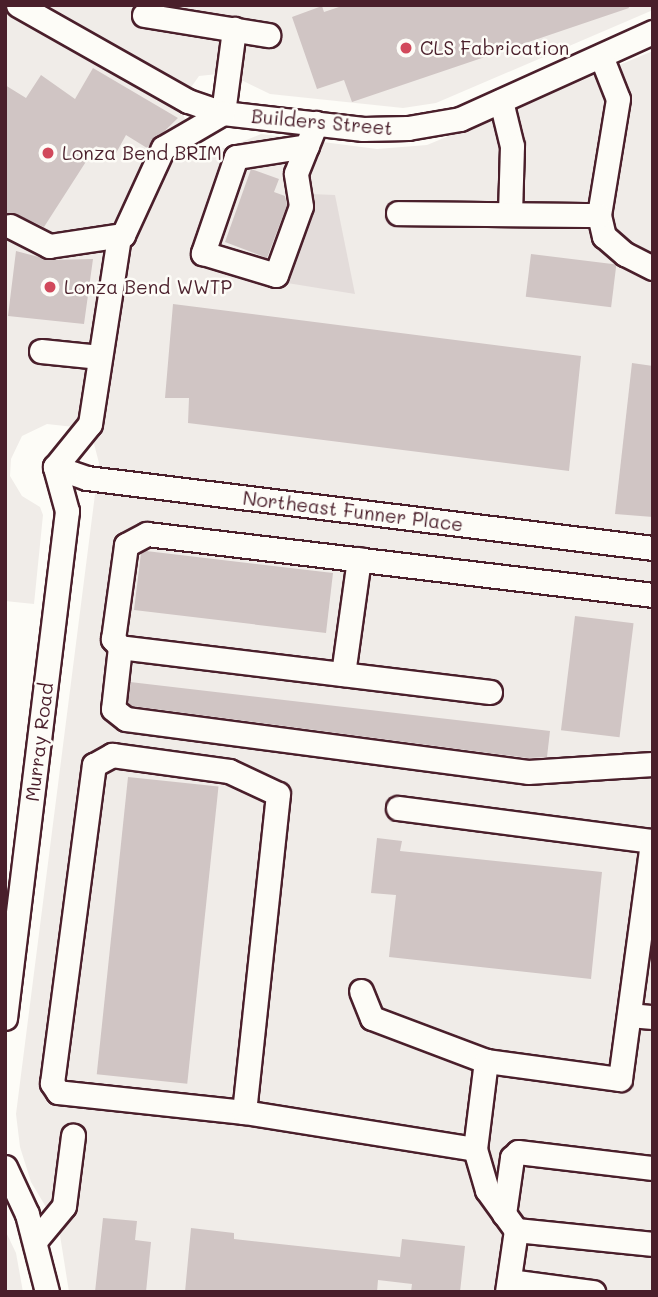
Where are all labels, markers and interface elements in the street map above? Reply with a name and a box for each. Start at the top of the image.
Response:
place label: CLS Fabrication [420,37,569,59]
marker: CLS Fabrication [398,40,414,56]
street label: Builders Street [250,104,394,140]
place label: Lonza Bend BRIM [62,142,222,164]
marker: Lonza Bend BRIM [40,145,56,161]
place label: Lonza Bend WWTP [64,276,232,298]
marker: Lonza Bend WWTP [42,279,58,295]
street label: Northeast Funner Place [242,486,464,536]
street label: Murray Road [20,681,58,803]

